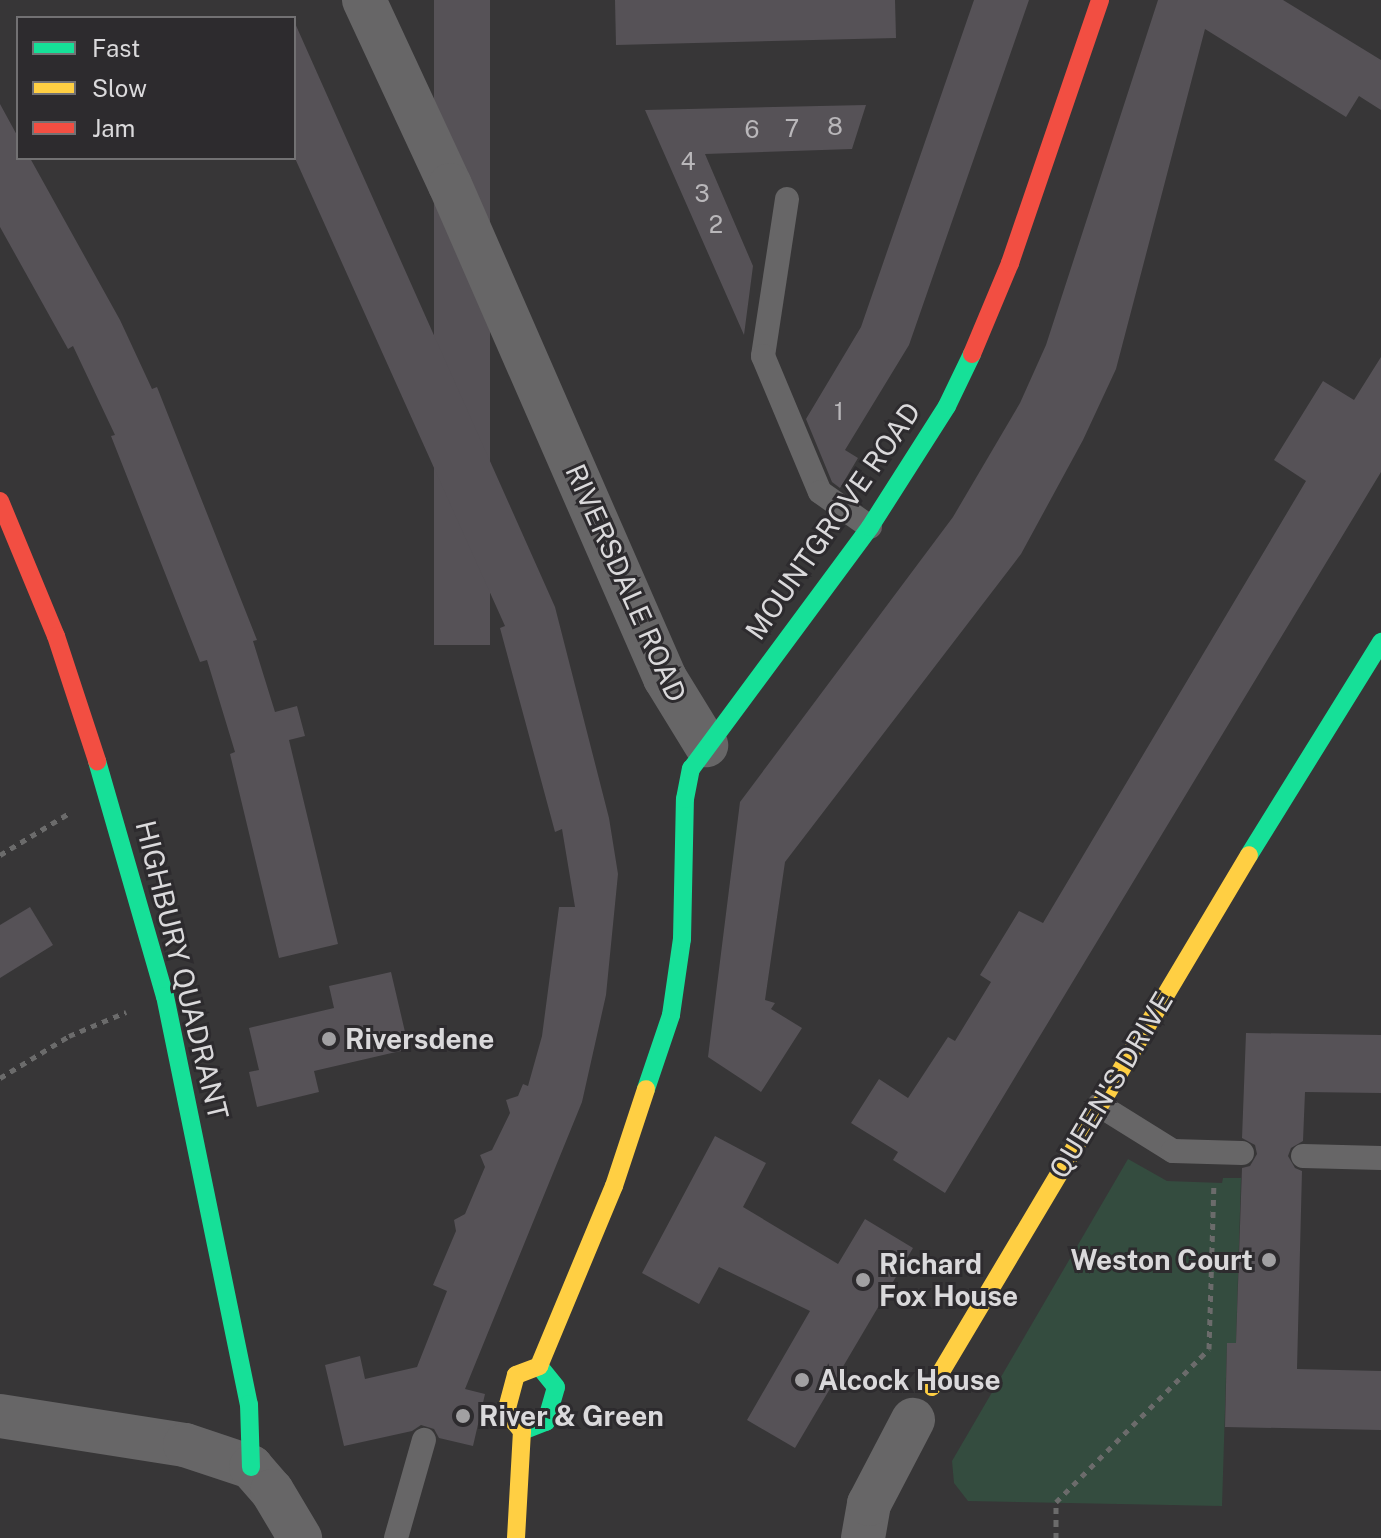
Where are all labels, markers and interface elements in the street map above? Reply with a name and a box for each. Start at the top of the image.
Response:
legend [16,16,296,160]
text: Fast [92,34,140,62]
text: Slow [92,74,147,102]
house number: 8 [827,113,843,141]
text: Jam [92,114,135,142]
house number: 7 [785,115,799,143]
house number: 6 [745,116,759,144]
house number: 4 [680,148,696,176]
house number: 3 [694,180,710,208]
house number: 2 [709,211,723,239]
street label: MOUNTGROVE ROAD [738,396,928,646]
house number: 1 [834,398,844,426]
street label: RIVERSDALE ROAD [558,459,694,707]
street label: HIGHBURY QUADRANT [129,817,235,1123]
street label: QUEEN'S DRIVE [1042,986,1180,1184]
place label: Riversdene [345,1022,494,1056]
marker: Riversdene [320,1030,338,1048]
place label: Weston Court [1070,1243,1253,1277]
place label: Richard Fox House [879,1247,1018,1313]
marker: Weston Court [1260,1251,1278,1269]
marker: Richard Fox House [854,1271,872,1289]
place label: Alcock House [818,1363,1001,1397]
marker: Alcock House [793,1371,811,1389]
place label: River & Green [479,1399,664,1433]
marker: River & Green [454,1407,472,1425]

